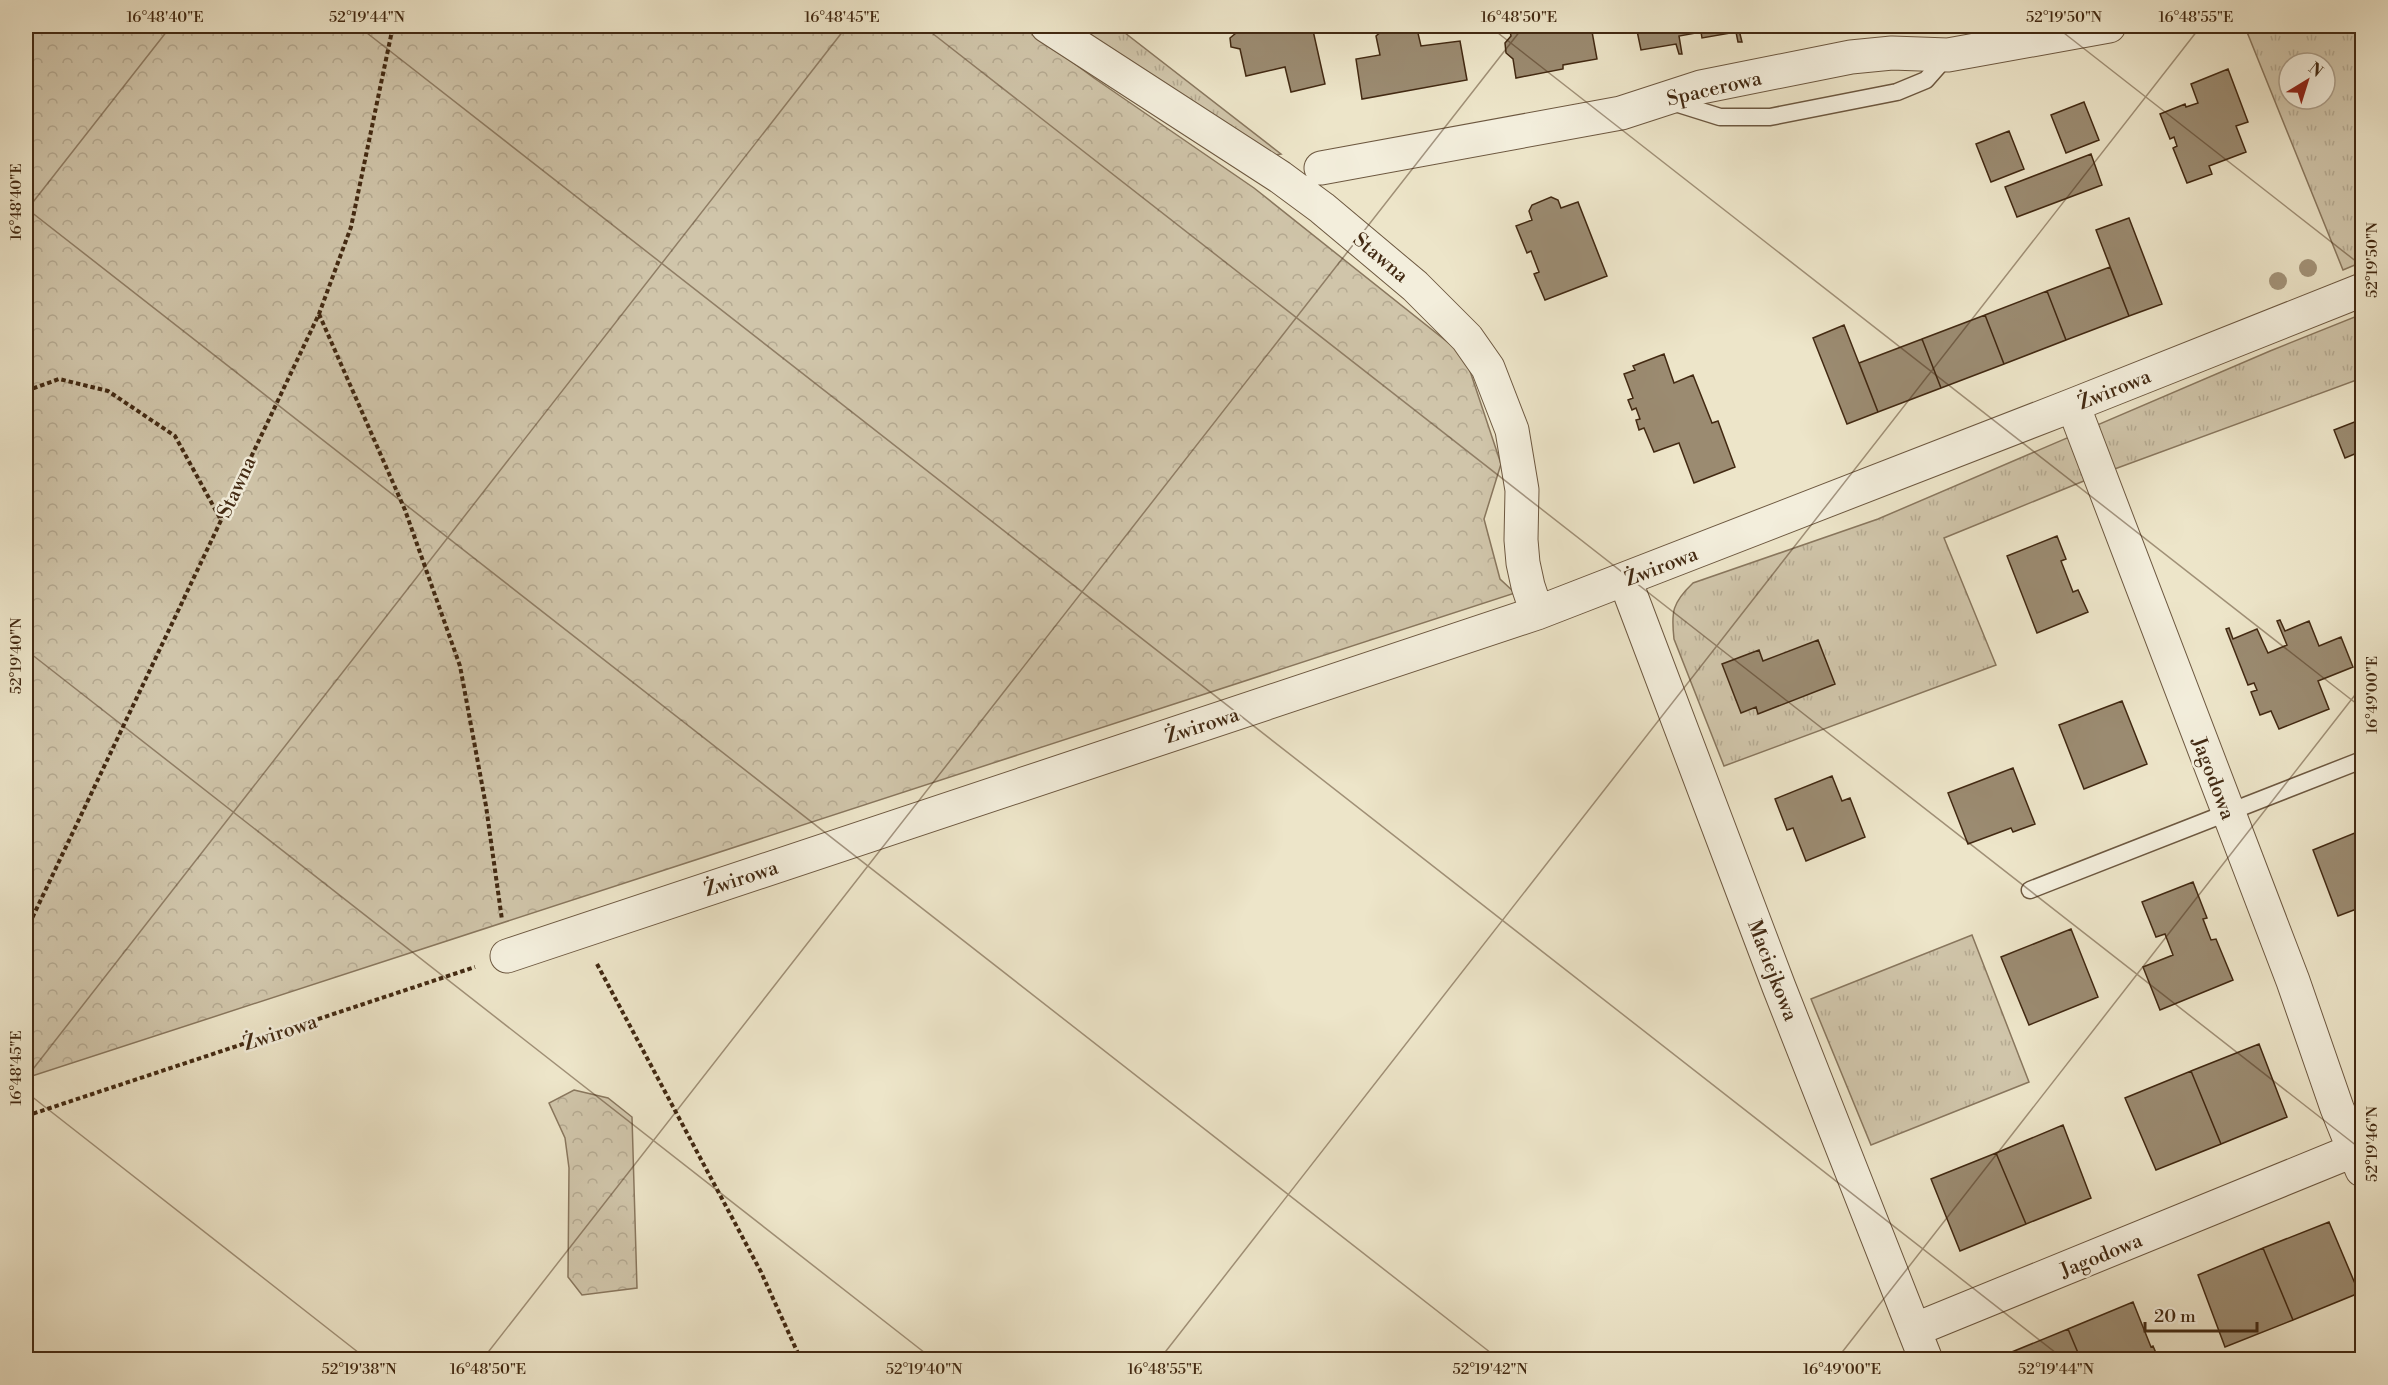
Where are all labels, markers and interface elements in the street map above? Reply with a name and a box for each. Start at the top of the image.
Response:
text: 16°48'40"E [126,8,204,27]
text: 52°19'44"N [329,8,405,27]
text: 16°48'45"E [804,8,880,27]
text: 16°48'50"E [1481,8,1557,27]
text: 52°19'50"N [2026,8,2102,27]
text: 16°48'55"E [2159,8,2233,27]
north arrow [2277,51,2337,111]
text: N [2304,58,2327,82]
street label: Spacerowa [1664,66,1765,113]
text: 16°48'40"E [7,163,26,241]
text: 52°19'50"N [2363,222,2382,298]
street label: Stawna [1347,228,1414,289]
street label: Żwirowa [2074,363,2155,416]
street label: Stawna [212,452,263,522]
street label: Żwirowa [1621,541,1702,593]
text: 52°19'40"N [7,618,26,694]
text: 16°49'00"E [2363,656,2382,734]
street label: Żwirowa [1162,702,1243,750]
street label: Jagodowa [2185,733,2240,824]
street label: Żwirowa [701,855,782,903]
street label: Maciejkowa [1741,916,1803,1025]
street label: Żwirowa [240,1009,321,1057]
text: 16°48'45"E [7,1030,26,1106]
text: 52°19'46"N [2363,1106,2382,1182]
street label: Jagodowa [2056,1228,2147,1285]
scale bar [2145,1295,2258,1333]
text: 20 m [2154,1305,2196,1328]
text: 52°19'38"N [321,1360,397,1379]
text: 16°48'50"E [450,1360,526,1379]
text: 52°19'40"N [886,1360,962,1379]
text: 16°48'55"E [1128,1360,1202,1379]
text: 52°19'42"N [1452,1360,1528,1379]
text: 16°49'00"E [1803,1360,1881,1379]
text: 52°19'44"N [2018,1360,2094,1379]

